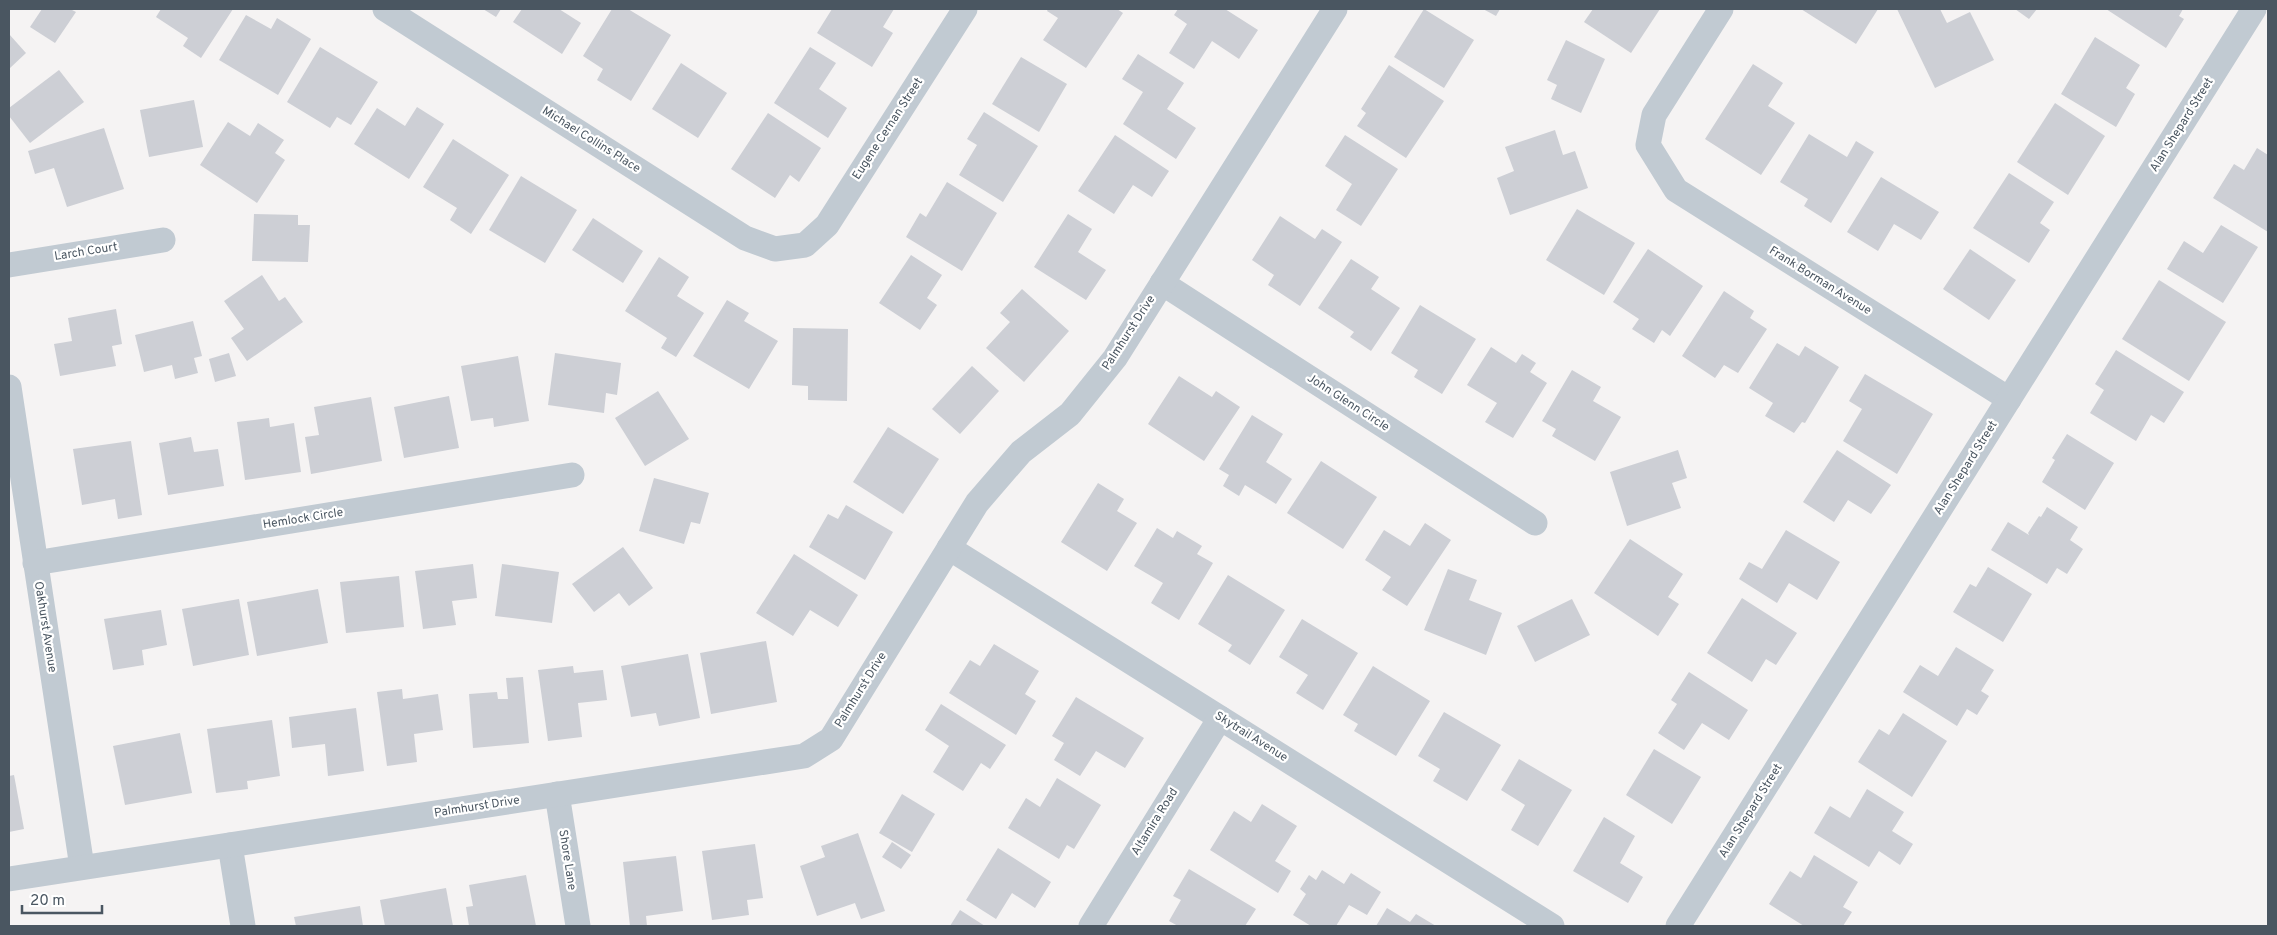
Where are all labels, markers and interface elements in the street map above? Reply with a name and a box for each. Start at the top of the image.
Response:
street label: Eugene Cernan Street [849,75,927,183]
street label: Alan Shepard Street [2146,75,2218,175]
street label: Michael Collins Place [539,103,643,177]
street label: Larch Court [53,239,119,265]
street label: Frank Borman Avenue [1766,243,1874,319]
street label: Palmhurst Drive [1099,292,1159,374]
street label: John Glenn Circle [1304,370,1392,436]
street label: Alan Shepard Street [1930,418,2002,518]
street label: Hemlock Circle [262,505,344,533]
street label: Oakhurst Avenue [30,580,60,674]
street label: Palmhurst Drive [831,649,891,731]
street label: Skytrail Avenue [1211,708,1291,766]
street label: Alan Shepard Street [1715,761,1787,861]
street label: Altamira Road [1128,785,1182,859]
street label: Palmhurst Drive [433,792,521,822]
street label: Shore Lane [554,829,580,891]
scale bar [22,882,102,914]
text: 20 m [30,892,65,911]

